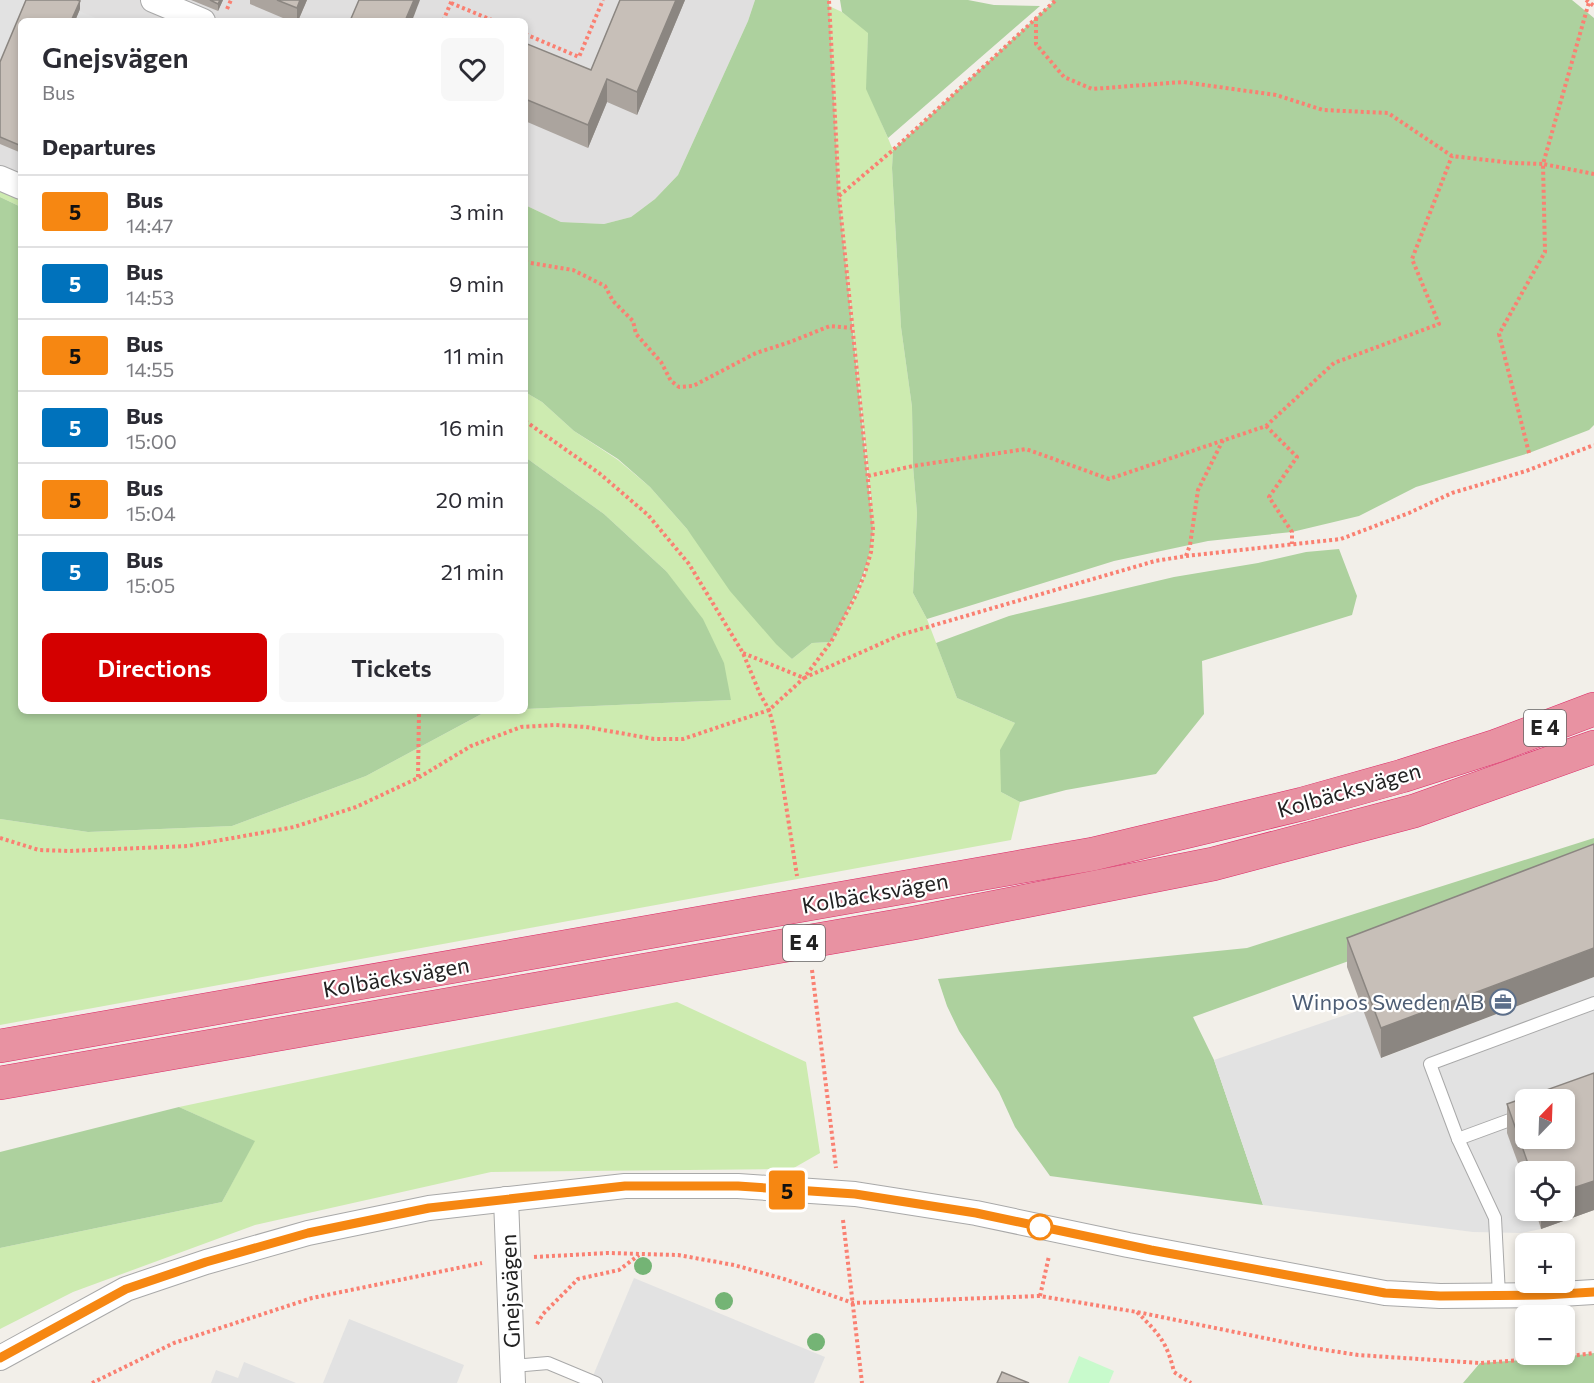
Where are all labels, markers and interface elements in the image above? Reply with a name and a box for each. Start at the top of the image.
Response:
button: heart [441,38,504,101]
text: Gnejsvägen [42,40,189,74]
text: Bus [42,80,75,104]
text: Departures [42,133,156,160]
text: Bus [126,186,163,213]
text: 3 min [450,198,504,225]
text: 5 [69,199,81,224]
text: 14:47 [126,213,173,237]
text: Bus [126,258,163,285]
text: 9 min [449,270,504,297]
text: 5 [69,271,81,296]
text: 14:53 [126,285,174,309]
text: Bus [126,330,163,357]
text: 11 min [444,342,504,369]
text: 5 [69,343,81,368]
text: 14:55 [126,357,174,381]
text: Bus [126,402,163,429]
text: 16 min [440,414,504,441]
text: 5 [69,415,81,440]
text: 15:00 [126,429,177,453]
text: Bus [126,474,163,501]
text: 20 min [436,486,504,513]
text: 5 [69,487,81,512]
text: 15:04 [126,501,176,525]
text: Bus [126,546,163,573]
text: 21 min [441,558,504,585]
text: 5 [69,559,81,584]
text: 15:05 [126,573,175,597]
button: Directions [42,633,267,702]
button: Tickets [279,633,504,702]
road number: E 4 [1524,710,1566,746]
street label: Kolbäcksvägen [1274,756,1424,823]
street label: Kolbäcksvägen [800,866,950,919]
road number: E 4 [783,925,825,961]
street label: Kolbäcksvägen [321,950,471,1003]
office icon: Winpos Sweden AB [1488,987,1518,1017]
place label: Winpos Sweden AB [1291,988,1484,1015]
north arrow [1515,1089,1575,1149]
map controls [1515,1089,1575,1365]
button: locate [1515,1161,1575,1221]
line badge: 5 [768,1170,806,1210]
text: 5 [781,1178,793,1203]
unlabelled marker [1027,1214,1053,1240]
button: + [1515,1233,1575,1293]
street label: Gnejsvägen [494,1234,525,1349]
button: − [1515,1305,1575,1365]

